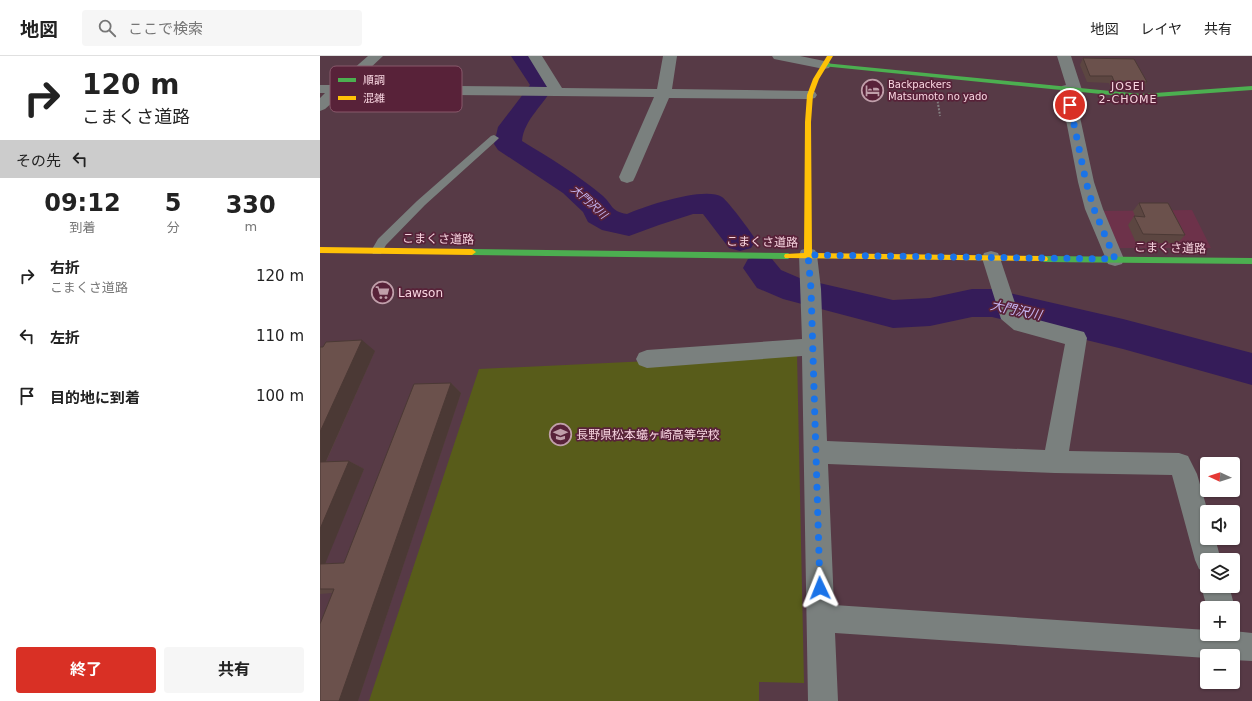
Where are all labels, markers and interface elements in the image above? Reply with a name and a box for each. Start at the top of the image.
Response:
search box [82,10,362,46]
icon: search [96,17,118,39]
text: 地図 [20,18,58,40]
text: ここで検索 [128,20,203,38]
text: 地図 [1090,21,1118,37]
text: レイヤ [1140,21,1182,37]
text: 共有 [1204,21,1232,37]
legend [330,66,462,112]
text: 120 m [82,68,179,101]
icon: right [16,72,68,124]
text: 順調 [363,74,385,87]
hotel icon: Backpackers Matsumoto no yado [859,77,885,103]
place label: Backpackers Matsumoto no yado [888,79,987,102]
district label: JOSEI 2-CHOME [1098,80,1158,106]
pin [1053,88,1087,122]
text: 混雑 [363,92,385,105]
icon: arrive [1059,94,1081,116]
text: こまくさ道路 [82,106,190,127]
icon: left [69,148,91,170]
text: その先 [16,152,61,170]
water label: 大門沢川 [568,182,610,222]
text: 09:12 [44,189,121,217]
text: 5 [165,189,181,217]
text: 330 [226,191,276,219]
text: m [244,219,257,234]
text: 到着 [69,220,95,235]
text: 分 [167,220,180,235]
street label: こまくさ道路 [402,231,474,247]
street label: こまくさ道路 [726,234,798,250]
street label: こまくさ道路 [1134,240,1206,256]
text: 右折 [50,259,80,277]
icon: right [16,265,38,287]
text: 120 m [256,267,304,285]
text: こまくさ道路 [50,280,128,295]
supermarket icon: Lawson [370,280,396,306]
place label: Lawson [398,286,443,300]
water label: 大門沢川 [989,297,1045,323]
icon: left [16,325,38,347]
text: 110 m [256,327,304,345]
text: 左折 [50,329,80,347]
icon: arrive [16,385,38,407]
text: 100 m [256,387,304,405]
text: 目的地に到着 [50,389,140,407]
school or university icon: 長野県松本蟻ヶ崎高等学校 [547,422,573,448]
place label: 長野県松本蟻ヶ崎高等学校 [576,428,720,442]
north arrow [1200,457,1240,497]
map controls [1200,457,1240,689]
button: sound [1200,505,1240,545]
button: layers [1200,553,1240,593]
position arrow [799,567,841,609]
button: + [1200,601,1240,641]
button: 終了 [16,647,156,693]
button: 共有 [164,647,304,693]
button: − [1200,649,1240,689]

